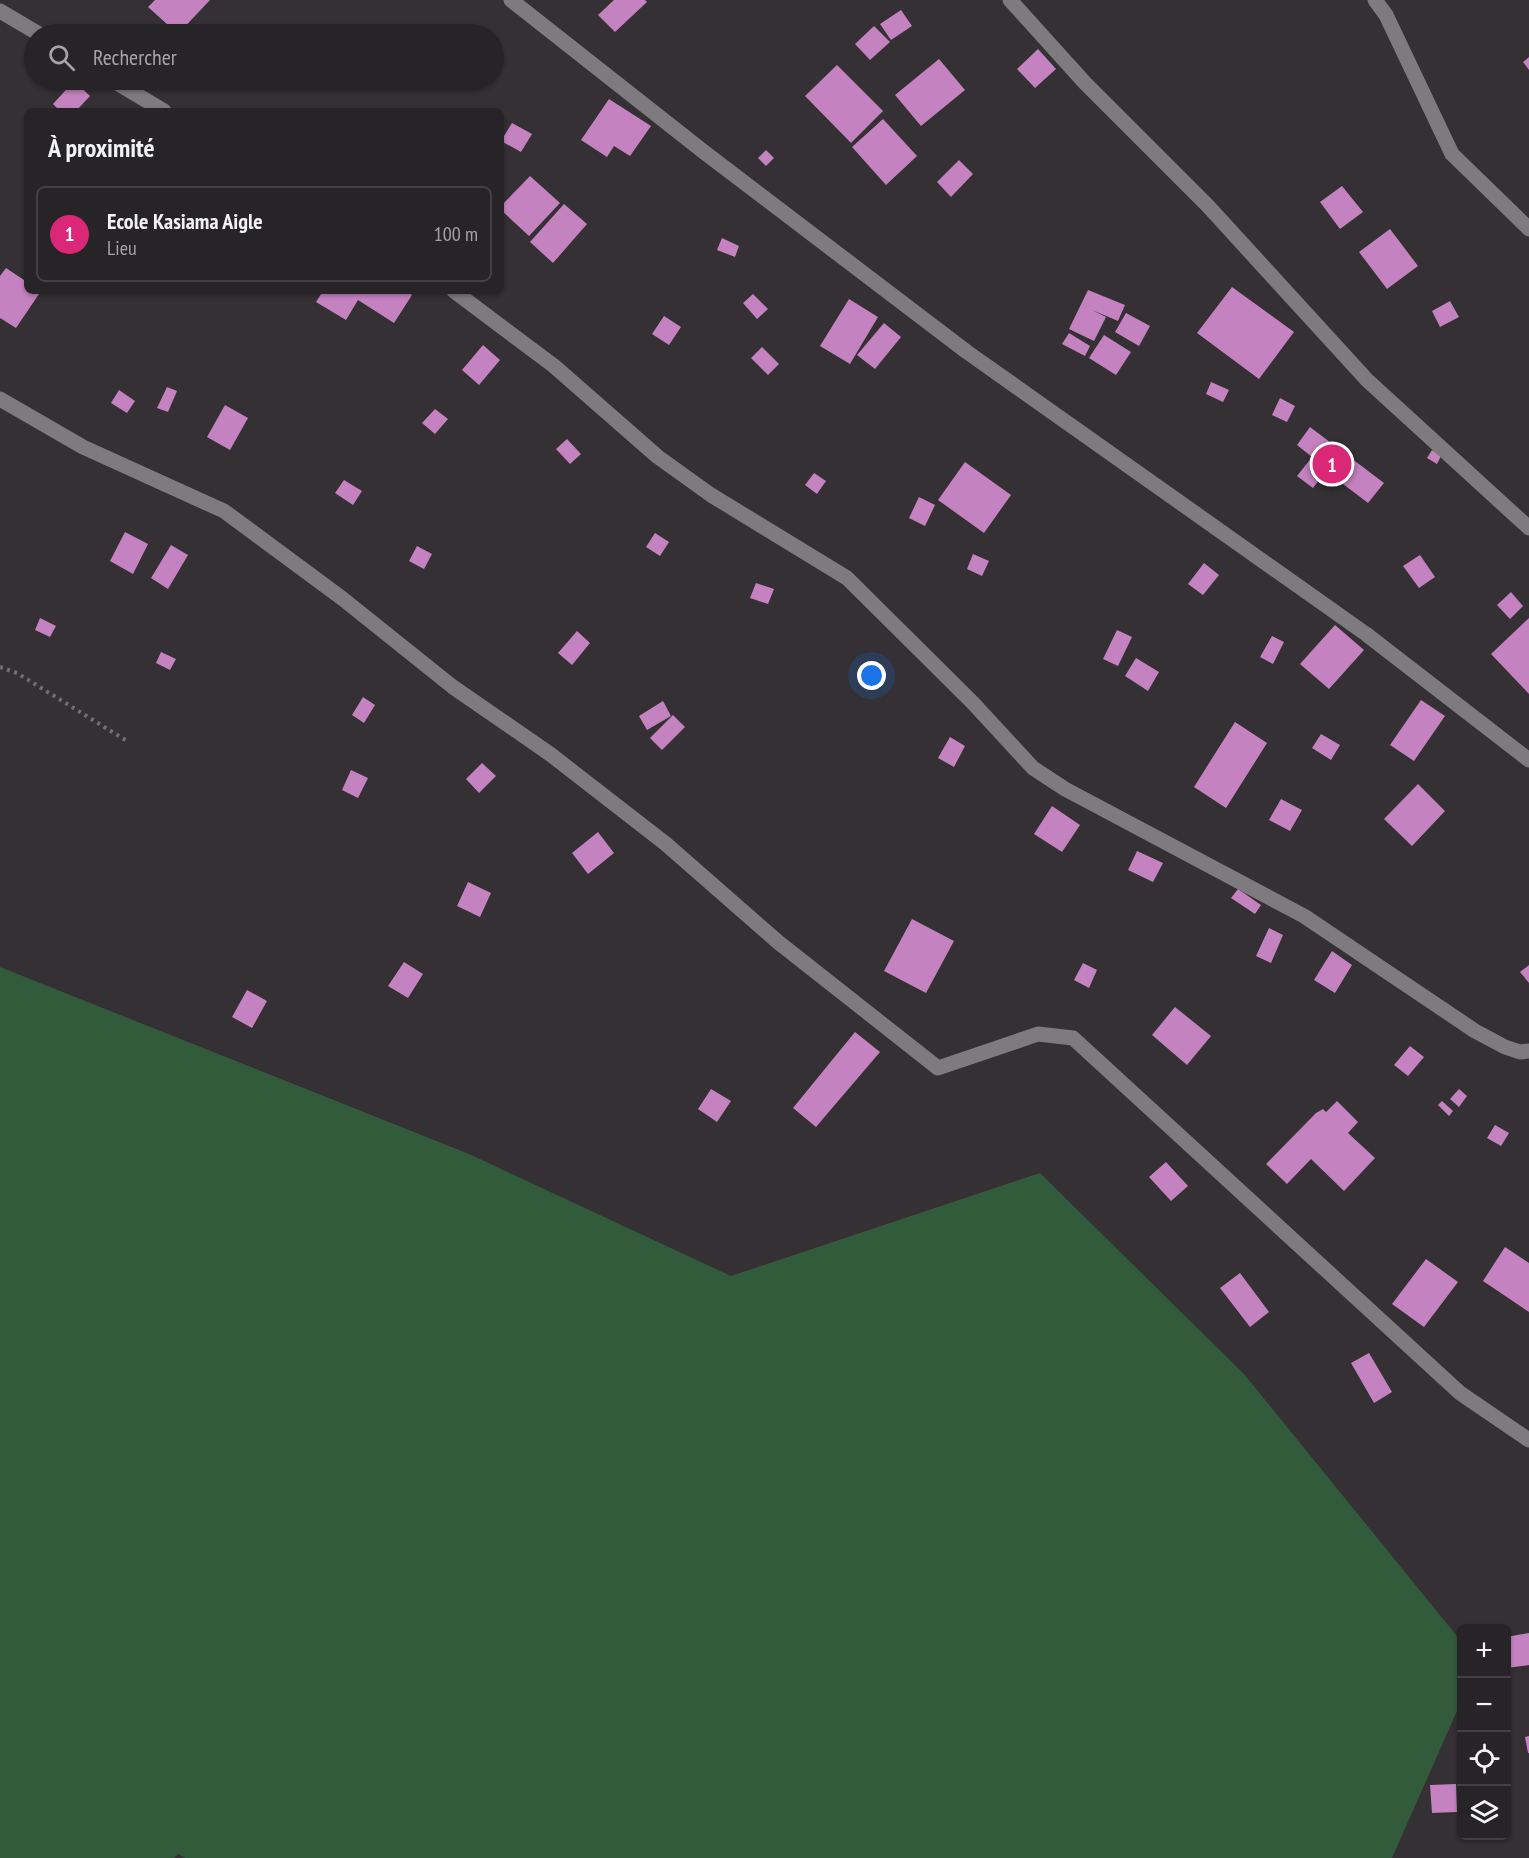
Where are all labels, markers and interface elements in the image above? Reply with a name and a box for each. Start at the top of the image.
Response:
search box [24,24,504,90]
icon: search [45,41,78,74]
text: Rechercher [93,43,177,71]
text: À proximité [48,131,155,164]
text: Ecole Kasiama Aigle [107,207,263,235]
text: 1 [65,221,74,247]
text: 100 m [434,221,478,247]
text: Lieu [107,235,137,261]
pin: 1 [1312,442,1352,486]
your location [857,661,886,690]
map controls [1457,1624,1511,1840]
button: + [1457,1624,1511,1678]
button: − [1457,1678,1511,1732]
button: locate [1457,1732,1511,1786]
button: layers [1457,1786,1511,1840]

